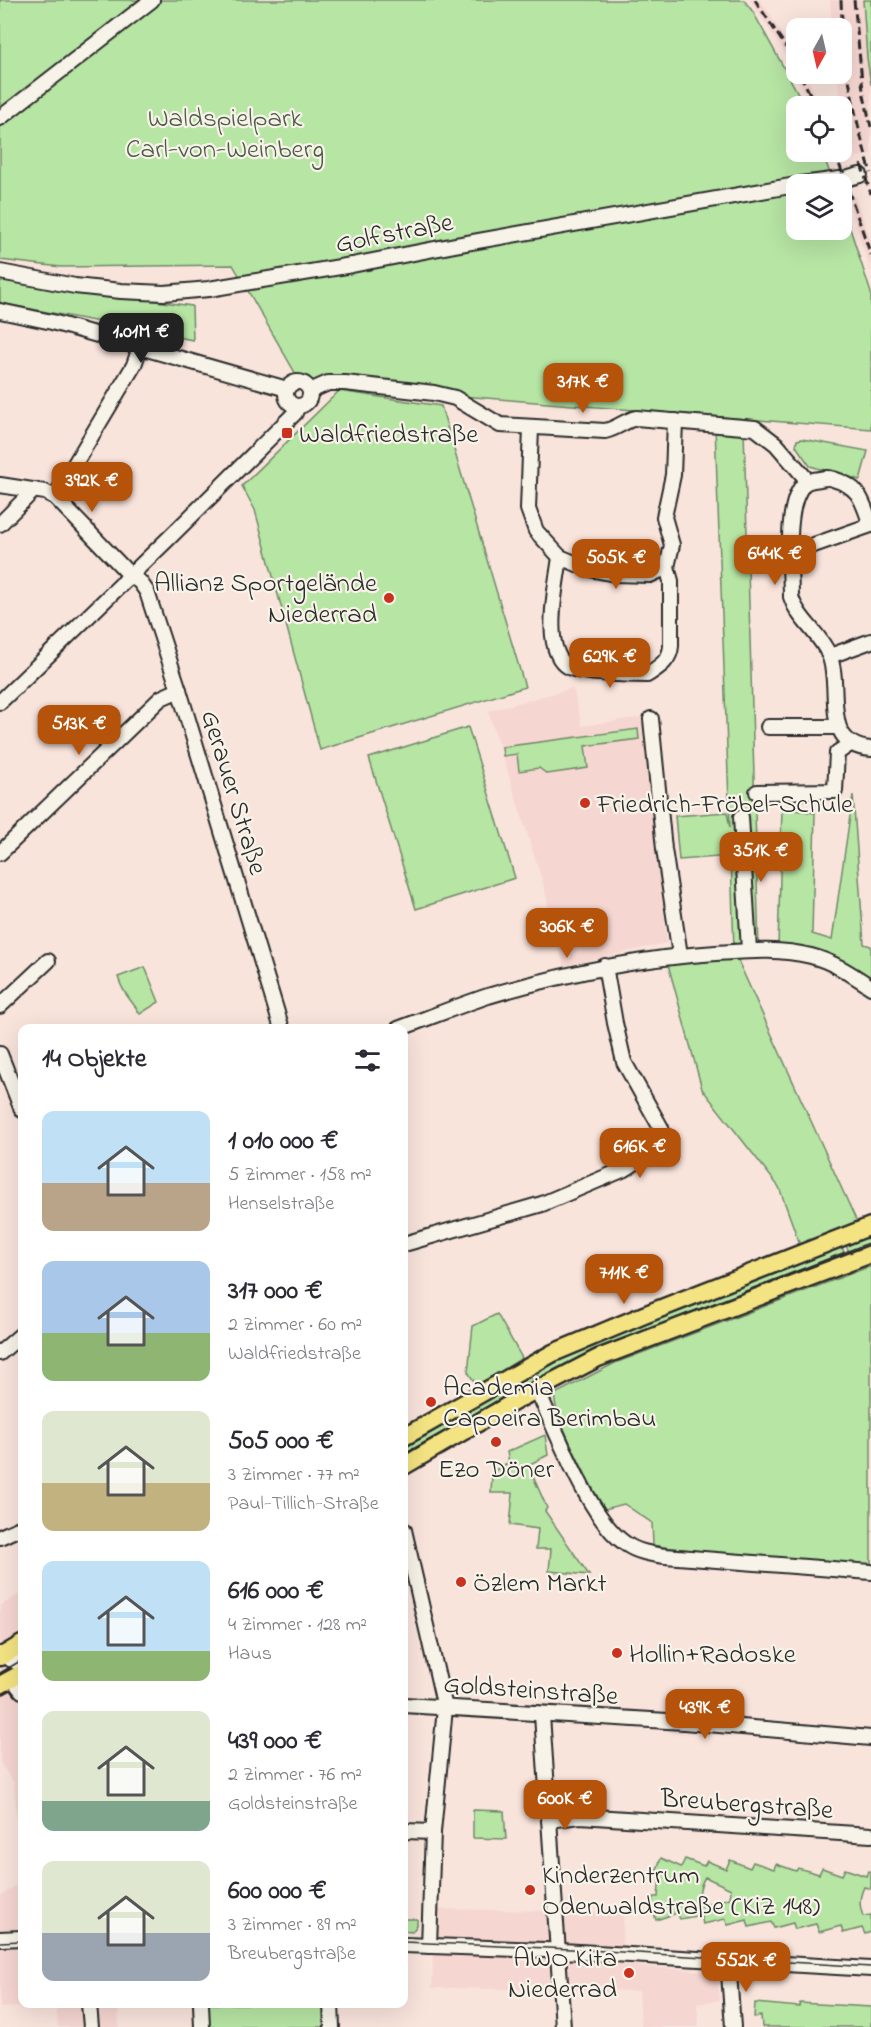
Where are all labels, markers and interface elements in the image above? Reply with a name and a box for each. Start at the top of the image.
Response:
north arrow [786,18,852,84]
map controls [786,18,852,240]
button: locate [786,96,852,162]
park label: Waldspielpark Carl-von-Weinberg [126,100,324,170]
button: layers [786,174,852,240]
street label: Golfstraße [332,204,458,265]
pin: 1.01M € [86,313,196,364]
text: 1.01M € [113,318,169,347]
pin: 317K € [534,363,632,414]
text: 317K € [557,368,609,397]
place label: Waldfriedstraße [299,416,479,455]
marker: Waldfriedstraße [280,426,294,440]
pin: 392K € [43,462,141,513]
text: 392K € [66,467,118,496]
pin: 644K € [726,535,824,586]
pin: 505K € [567,539,665,590]
text: 644K € [748,540,802,569]
text: 505K € [586,544,646,573]
place label: Allianz Sportgelände Niederrad [154,565,378,635]
marker: Allianz Sportgelände Niederrad [382,591,396,605]
pin: 629K € [561,638,659,689]
text: 629K € [583,643,637,672]
pin: 513K € [30,705,128,756]
street label: Gerauer Straße [189,706,276,881]
text: 513K € [52,710,106,739]
place label: Friedrich-Fröbel-Schule [596,786,854,825]
marker: Friedrich-Fröbel-Schule [578,796,592,810]
pin: 351K € [712,832,810,883]
text: 351K € [734,837,788,866]
pin: 306K € [518,908,616,959]
text: 306K € [540,913,594,942]
text: 14 Objekte [42,1041,146,1079]
icon: filters [351,1044,384,1077]
text: 1 010 000 € [228,1123,338,1161]
pin: 616K € [591,1128,689,1179]
text: 616K € [614,1133,666,1162]
icon: home [90,1135,162,1207]
text: 5 Zimmer · 158 m² [228,1161,372,1190]
text: Henselstraße [228,1190,334,1219]
pin: 711K € [575,1254,673,1305]
text: 711K € [599,1259,649,1288]
text: 317 000 € [228,1273,323,1311]
icon: home [90,1285,162,1357]
text: 2 Zimmer · 60 m² [228,1311,362,1340]
text: Waldfriedstraße [228,1340,361,1369]
place label: Academia Capoeira Berimbau [443,1369,656,1439]
marker: Academia Capoeira Berimbau [424,1395,438,1409]
text: 505 000 € [228,1423,334,1461]
icon: home [90,1435,162,1507]
marker: Ezo Döner [489,1435,503,1449]
place label: Ezo Döner [438,1451,555,1490]
text: 3 Zimmer · 77 m² [228,1461,360,1490]
text: Paul-Tillich-Straße [228,1490,379,1519]
place label: Özlem Markt [473,1565,607,1604]
text: 616 000 € [228,1573,324,1611]
marker: Özlem Markt [454,1575,468,1589]
icon: home [90,1585,162,1657]
text: 4 Zimmer · 128 m² [228,1611,367,1640]
place label: Hollin+Radoske [629,1636,797,1675]
text: Haus [228,1640,272,1669]
marker: Hollin+Radoske [610,1646,624,1660]
street label: Goldsteinstraße [442,1666,620,1717]
pin: 439K € [656,1689,754,1740]
text: 439K € [679,1694,731,1723]
text: 439 000 € [228,1723,322,1761]
icon: home [90,1735,162,1807]
text: 2 Zimmer · 76 m² [228,1761,362,1790]
pin: 600K € [516,1780,614,1831]
street label: Breubergstraße [658,1780,835,1831]
text: 600K € [538,1785,592,1814]
text: Goldsteinstraße [228,1790,358,1819]
place label: Kinderzentrum Odenwaldstraße (KiZ 148) [542,1857,820,1927]
text: 600 000 € [228,1873,327,1911]
marker: Kinderzentrum Odenwaldstraße (KiZ 148) [523,1883,537,1897]
icon: home [90,1885,162,1957]
text: 3 Zimmer · 89 m² [228,1911,357,1940]
text: Breubergstraße [228,1940,356,1969]
place label: AWO Kita Niederrad [508,1940,617,2010]
pin: 552K € [697,1942,795,1993]
text: 552K € [715,1947,777,1976]
marker: AWO Kita Niederrad [622,1966,636,1980]

